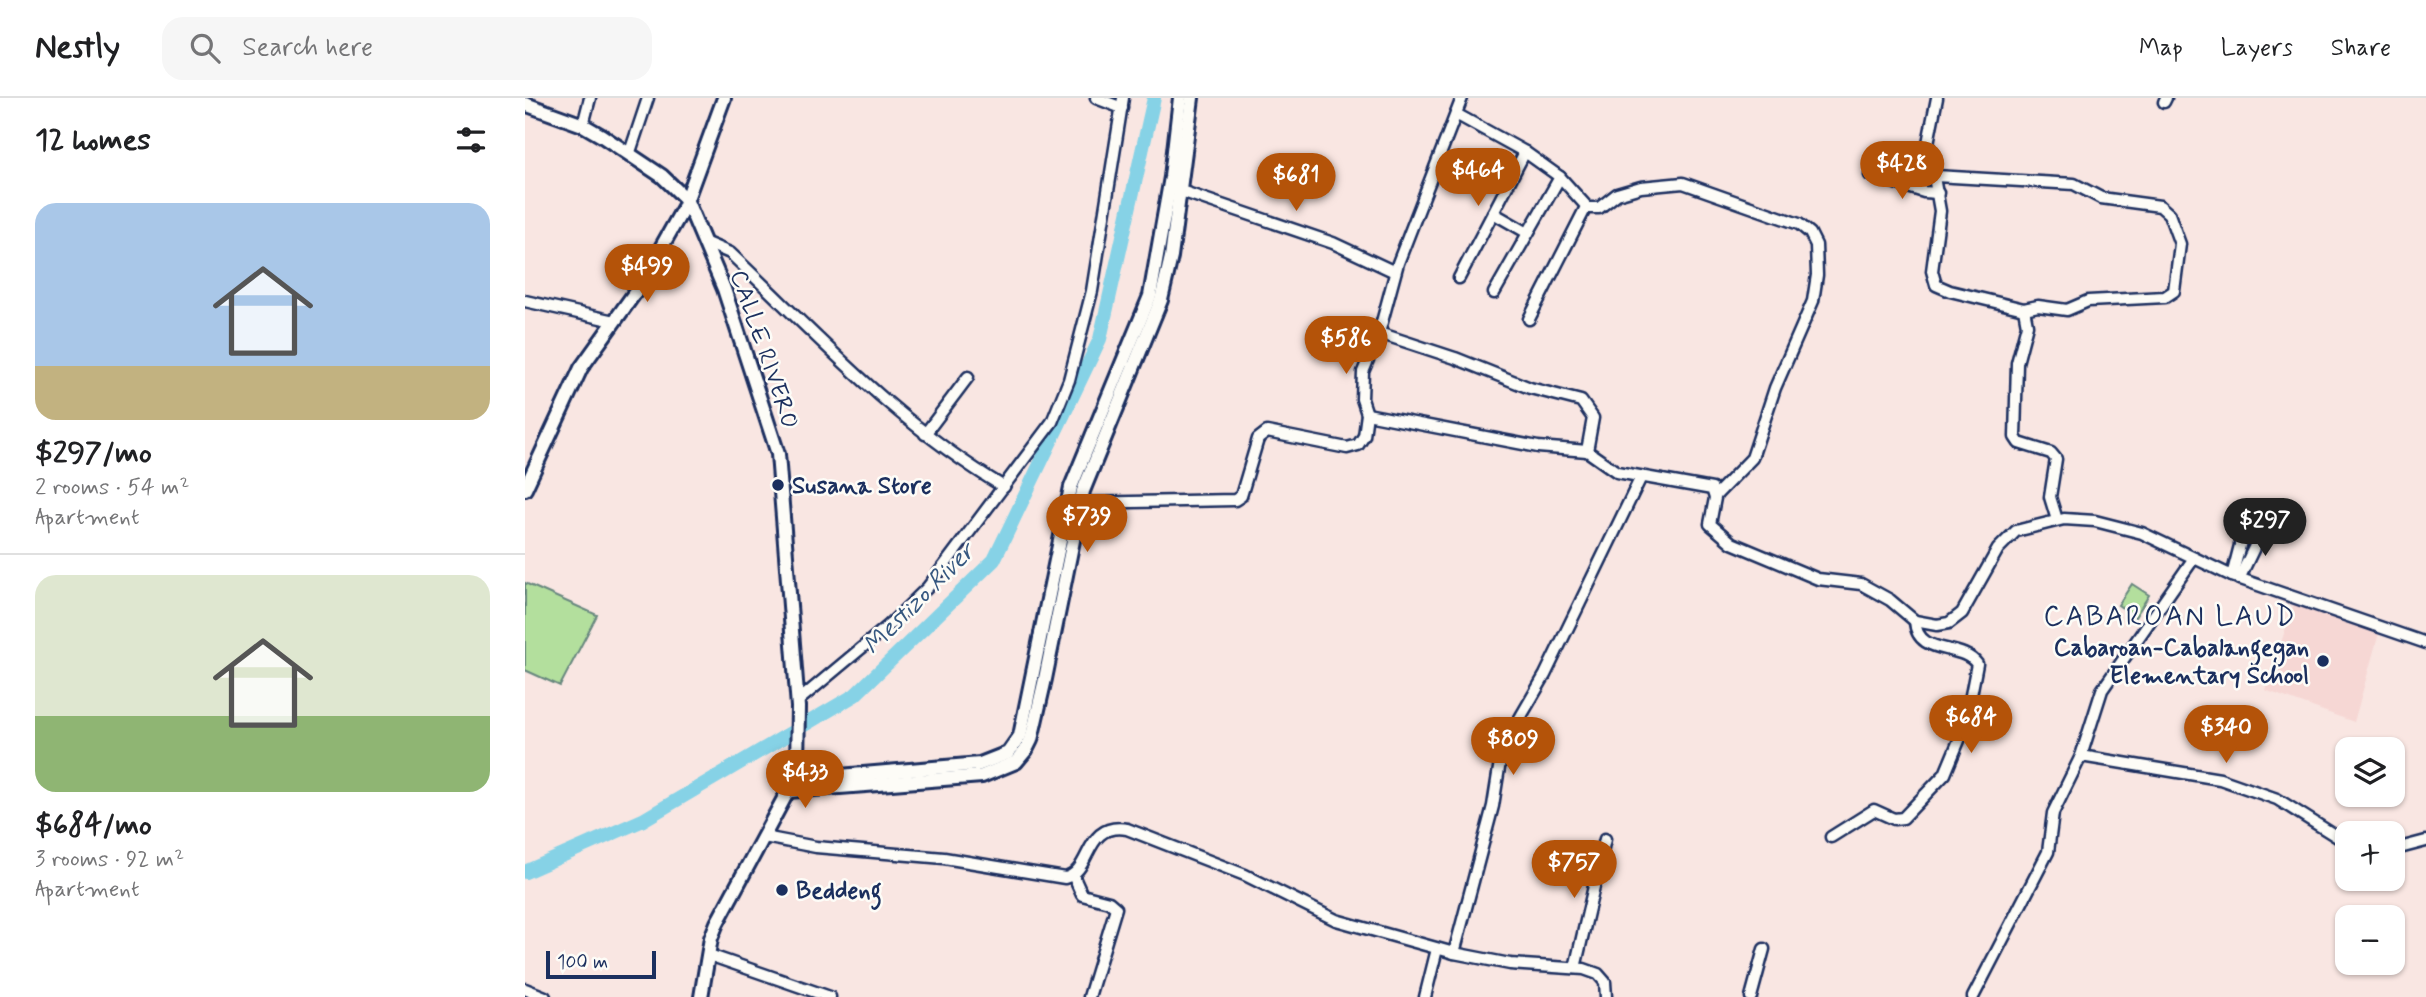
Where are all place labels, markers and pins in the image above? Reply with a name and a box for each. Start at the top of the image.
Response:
pin: $428 [1861,141,1943,201]
pin: $464 [1437,148,1519,208]
pin: $681 [1255,153,1337,213]
pin: $499 [606,244,688,304]
pin: $586 [1305,316,1387,376]
place label: Susana Store [792,471,932,502]
marker: Susana Store [770,477,786,493]
pin: $739 [1046,494,1128,554]
pin: $297 [2224,498,2306,558]
place label: Cabaroan-Cabalangegan Elementary School [2054,633,2309,692]
marker: Cabaroan-Cabalangegan Elementary School [2315,653,2331,669]
pin: $684 [1930,696,2012,755]
pin: $340 [2185,706,2267,765]
pin: $809 [1472,718,1554,777]
pin: $433 [764,750,846,810]
pin: $757 [1533,840,1615,900]
place label: Beddeng [796,876,882,910]
marker: Beddeng [774,882,790,898]

